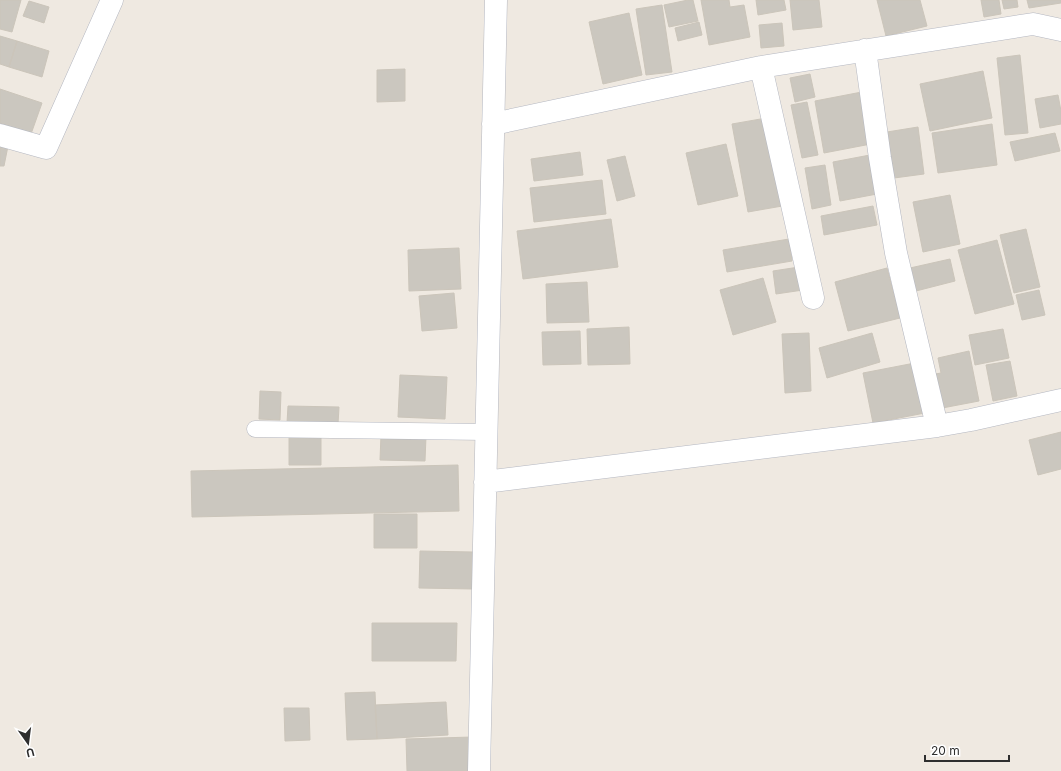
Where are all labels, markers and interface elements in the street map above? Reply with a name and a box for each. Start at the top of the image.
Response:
north arrow [8,723,48,763]
scale bar [925,737,1009,763]
text: 20 m [931,743,960,758]
text: U [25,745,36,760]

